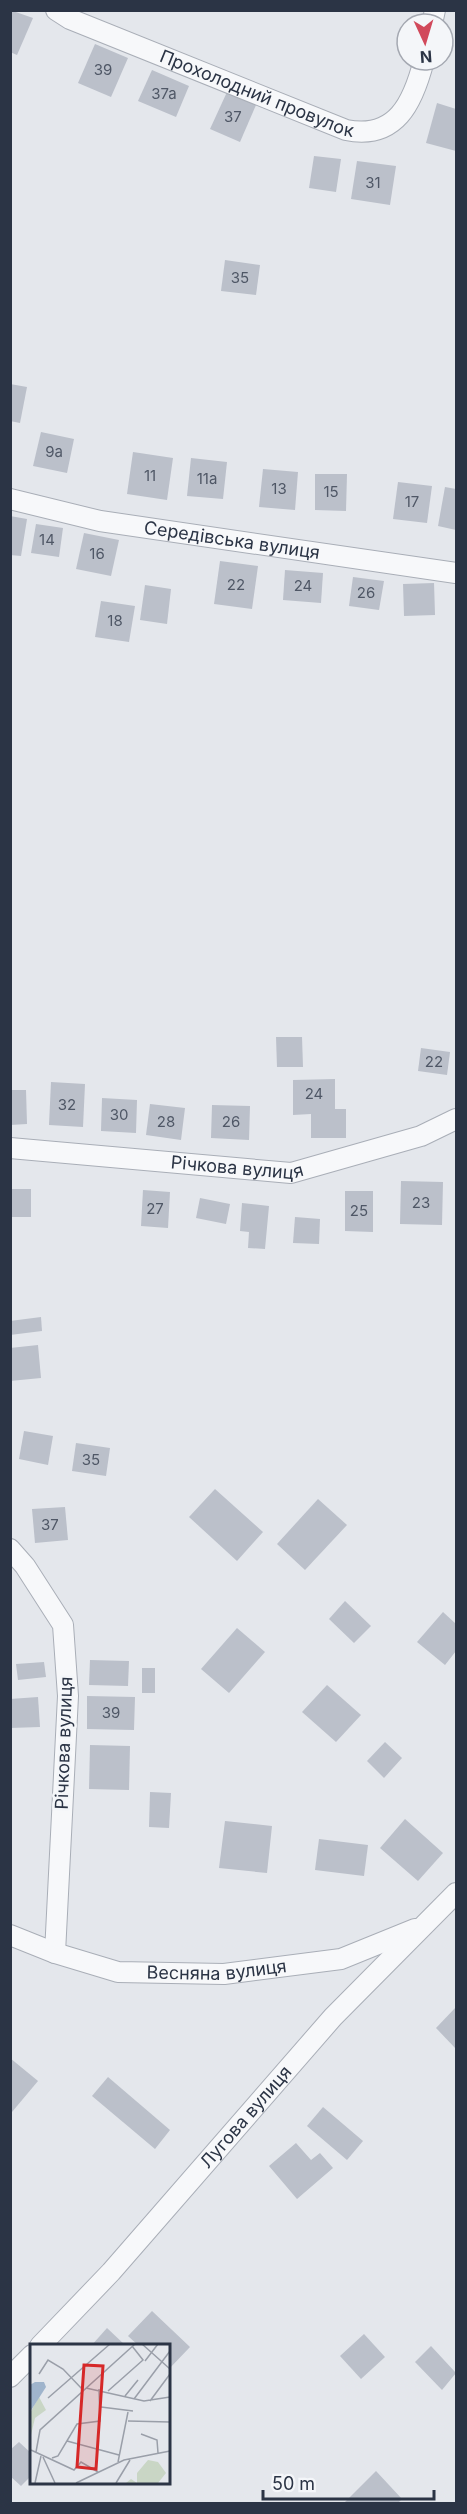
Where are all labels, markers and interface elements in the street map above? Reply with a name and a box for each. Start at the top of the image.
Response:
north arrow [395,12,455,72]
street label: Прохолодний провулок [157,45,356,141]
text: N [419,47,433,67]
house number: 39 [94,60,112,79]
house number: 37а [151,84,177,103]
house number: 37 [224,107,242,126]
house number: 31 [365,173,381,192]
house number: 35 [231,268,249,287]
house number: 9а [45,442,63,461]
house number: 11 [144,466,156,485]
house number: 11а [197,469,217,488]
house number: 13 [271,479,287,498]
house number: 15 [323,482,339,501]
house number: 17 [405,492,419,511]
street label: Середівська вулиця [143,517,321,563]
house number: 14 [39,530,55,549]
house number: 16 [89,544,105,563]
house number: 22 [227,575,245,594]
house number: 24 [294,576,312,595]
house number: 26 [357,583,375,602]
house number: 18 [107,611,123,630]
house number: 22 [425,1052,443,1071]
house number: 24 [305,1084,323,1103]
house number: 32 [58,1095,76,1114]
house number: 30 [110,1105,128,1124]
house number: 28 [157,1112,175,1131]
house number: 26 [222,1112,240,1131]
street label: Річкова вулиця [170,1151,306,1183]
house number: 23 [412,1193,430,1212]
house number: 27 [146,1199,164,1218]
house number: 25 [350,1201,368,1220]
house number: 35 [82,1450,100,1469]
house number: 37 [41,1515,59,1534]
street label: Річкова вулиця [51,1676,76,1810]
house number: 39 [102,1703,120,1722]
street label: Весняна вулиця [146,1955,288,1984]
street label: Лугова вулиця [195,2061,296,2172]
inset map [30,2344,170,2484]
scale bar [263,2463,434,2501]
text: 50 m [272,2473,315,2494]

